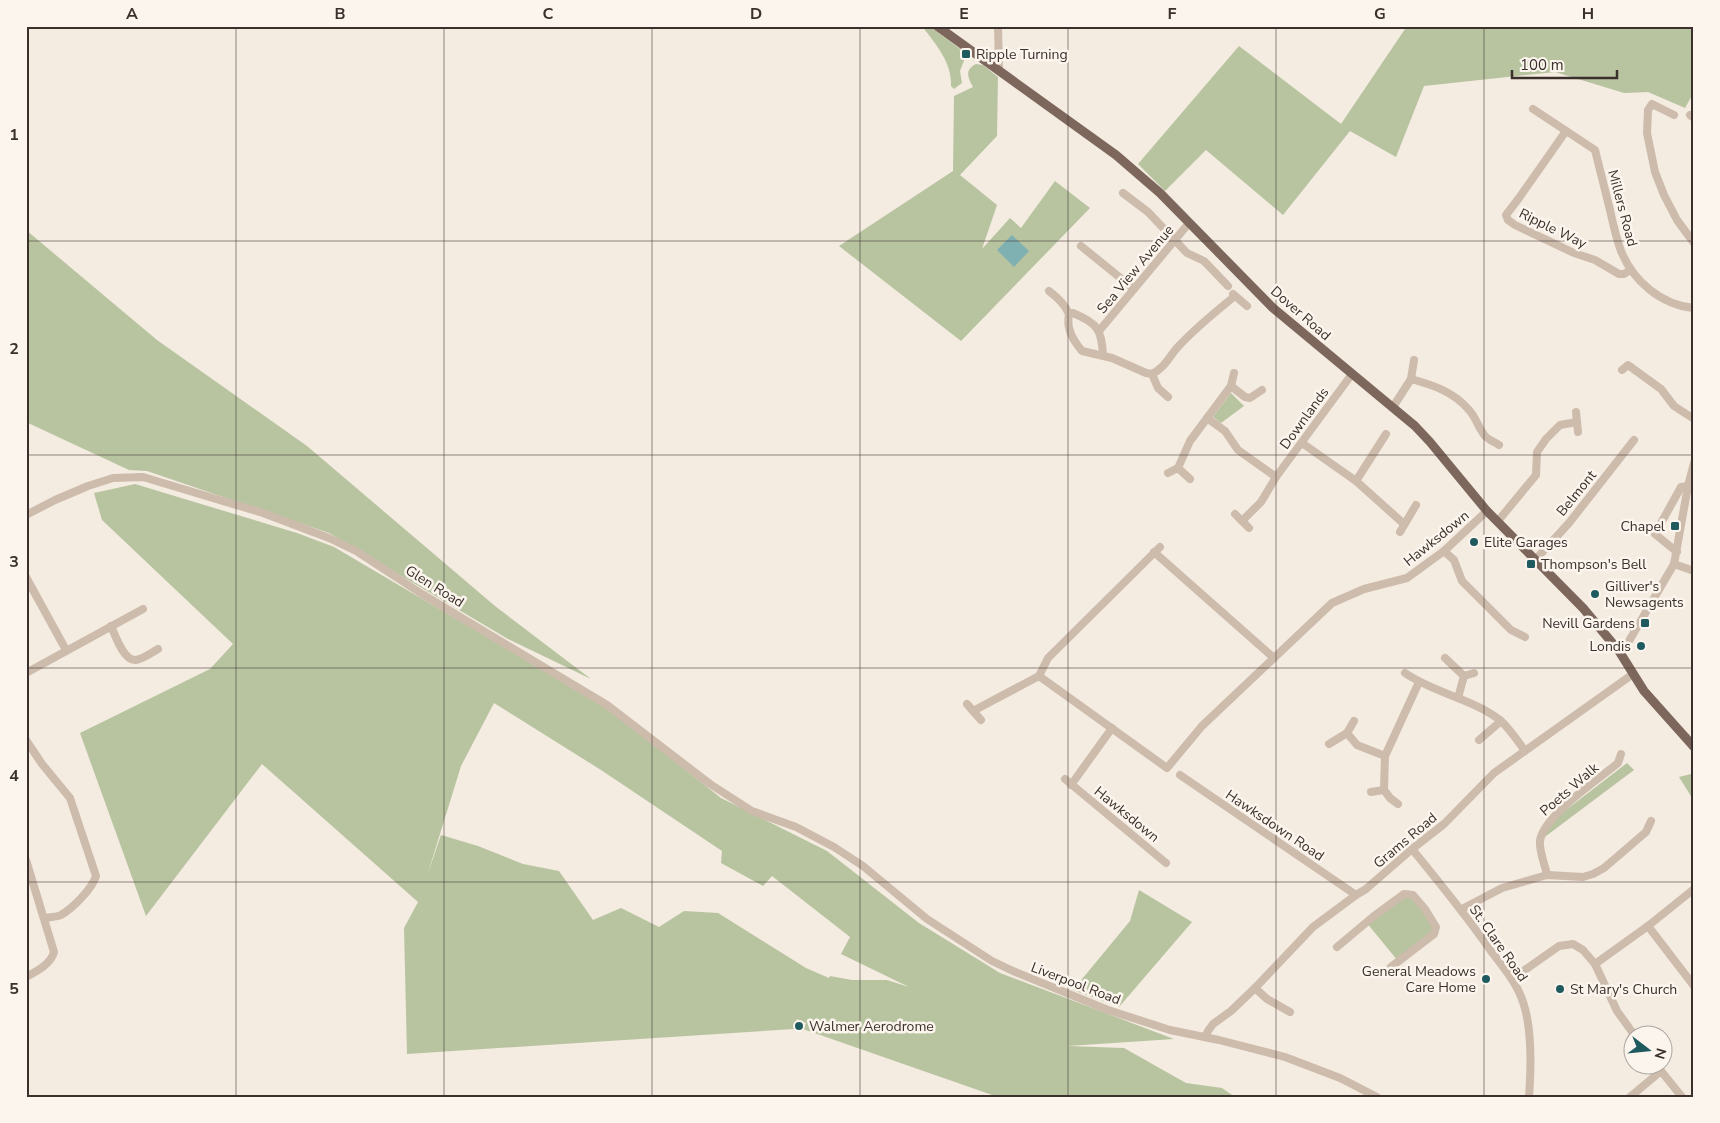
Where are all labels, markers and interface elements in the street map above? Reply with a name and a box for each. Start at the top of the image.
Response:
text: A [126,3,138,25]
text: B [334,3,346,25]
text: C [543,3,554,25]
text: D [750,3,762,25]
text: E [959,3,969,25]
text: F [1168,3,1177,25]
text: G [1374,3,1386,25]
text: H [1582,3,1594,25]
place label: Ripple Turning [976,45,1068,64]
marker: Ripple Turning [960,48,972,60]
scale bar [1512,48,1618,80]
text: 100 m [1520,55,1564,75]
text: 1 [9,124,19,146]
street label: Millers Road [1603,168,1642,249]
street label: Ripple Way [1516,204,1591,253]
street label: Sea View Avenue [1093,221,1178,318]
street label: Dover Road [1267,282,1335,345]
text: 2 [9,338,19,360]
street label: Downlands [1275,383,1333,453]
street label: Belmont [1552,466,1601,520]
street label: Hawksdown [1400,506,1473,571]
place label: Chapel [1620,517,1666,536]
marker: Chapel [1669,520,1681,532]
place label: Elite Garages [1484,533,1568,552]
marker: Elite Garages [1468,536,1480,548]
text: 3 [9,551,19,573]
place label: Thompson's Bell [1541,555,1647,574]
marker: Thompson's Bell [1525,558,1537,570]
street label: Glen Road [402,561,468,612]
place label: Gilliver's Newsagents [1605,577,1684,612]
marker: Gilliver's Newsagents [1589,588,1601,600]
place label: Nevill Gardens [1542,614,1635,633]
marker: Nevill Gardens [1639,617,1651,629]
place label: Londis [1590,637,1631,656]
marker: Londis [1635,640,1647,652]
street label: Poets Walk [1536,758,1604,820]
text: 4 [9,765,19,787]
street label: Hawksdown [1090,782,1163,847]
street label: Hawksdown Road [1222,785,1328,865]
street label: Grams Road [1370,808,1441,873]
street label: St. Clare Road [1465,901,1532,986]
street label: Liverpool Road [1028,958,1123,1009]
place label: General Meadows Care Home [1362,962,1476,997]
marker: General Meadows Care Home [1480,973,1492,985]
text: 5 [9,978,19,1000]
place label: St Mary's Church [1570,980,1677,999]
marker: St Mary's Church [1554,983,1566,995]
place label: Walmer Aerodrome [809,1017,934,1036]
marker: Walmer Aerodrome [793,1020,805,1032]
north arrow [1622,1026,1672,1076]
text: N [1649,1046,1671,1061]

